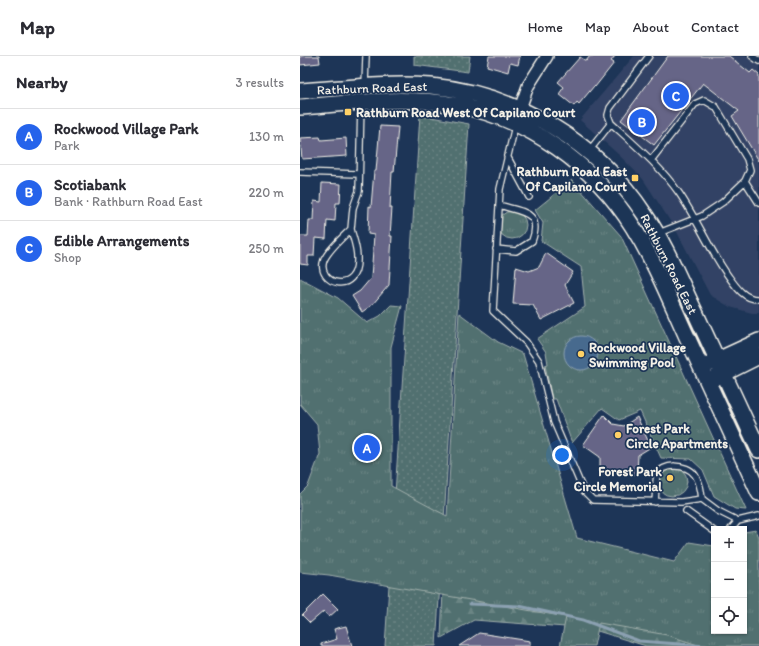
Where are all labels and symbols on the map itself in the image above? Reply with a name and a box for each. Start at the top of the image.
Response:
street label: Rathburn Road East [317,79,428,97]
pin: C [663,81,689,111]
place label: Rathburn Road West Of Capilano Court [356,105,575,121]
marker: Rathburn Road West Of Capilano Court [343,107,353,117]
pin: B [629,107,655,137]
place label: Rathburn Road East Of Capilano Court [517,164,627,195]
marker: Rathburn Road East Of Capilano Court [630,173,640,183]
street label: Rathburn Road East [637,211,701,317]
place label: Rockwood Village Swimming Pool [589,340,686,371]
marker: Rockwood Village Swimming Pool [576,349,586,359]
place label: Forest Park Circle Apartments [626,421,728,452]
marker: Forest Park Circle Apartments [613,430,623,440]
pin: A [354,433,380,463]
your location [552,445,572,465]
place label: Forest Park Circle Memorial [574,464,662,494]
marker: Forest Park Circle Memorial [665,473,675,483]

